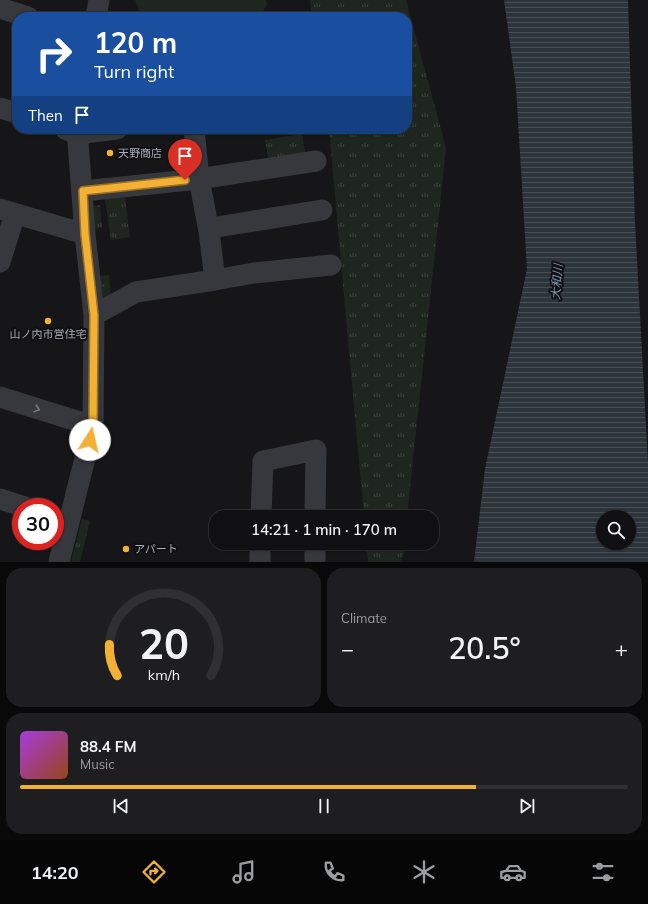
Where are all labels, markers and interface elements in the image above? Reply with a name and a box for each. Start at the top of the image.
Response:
text: 120 m [94,25,177,60]
icon: right [28,28,80,80]
text: Turn right [94,60,174,83]
icon: arrive [71,104,93,126]
text: Then [28,106,63,125]
pin [168,139,202,180]
icon: arrive [174,145,196,167]
place label: 天野商店 [118,146,162,160]
marker: 天野商店 [105,148,115,158]
water label: 大和川 [547,261,566,301]
marker: 山ノ内市営住宅 [43,316,53,326]
place label: 山ノ内市営住宅 [10,327,87,341]
one-way arrow [34,404,41,413]
position arrow [69,419,111,461]
speed limit sign: 30 [12,498,64,550]
map controls [596,510,636,550]
button: search [596,510,636,550]
text: 14:21 · 1 min · 170 m [251,520,397,539]
place label: アパート [134,542,178,556]
marker: アパート [121,544,131,554]
text: Climate [341,610,387,626]
text: 20 [139,616,188,668]
text: 20.5° [448,629,521,667]
text: − [341,635,354,663]
text: + [615,635,628,663]
text: km/h [147,665,180,683]
text: 88.4 FM [80,737,136,756]
text: Music [80,756,115,772]
icon: previous [110,795,132,817]
icon: pause [313,795,335,817]
icon: next [516,795,538,817]
icon: directions [140,858,168,886]
icon: music [230,858,258,886]
icon: phone [320,858,348,886]
icon: climate [410,858,438,886]
icon: car [499,858,527,886]
icon: filters [589,858,617,886]
text: 14:20 [31,861,79,884]

